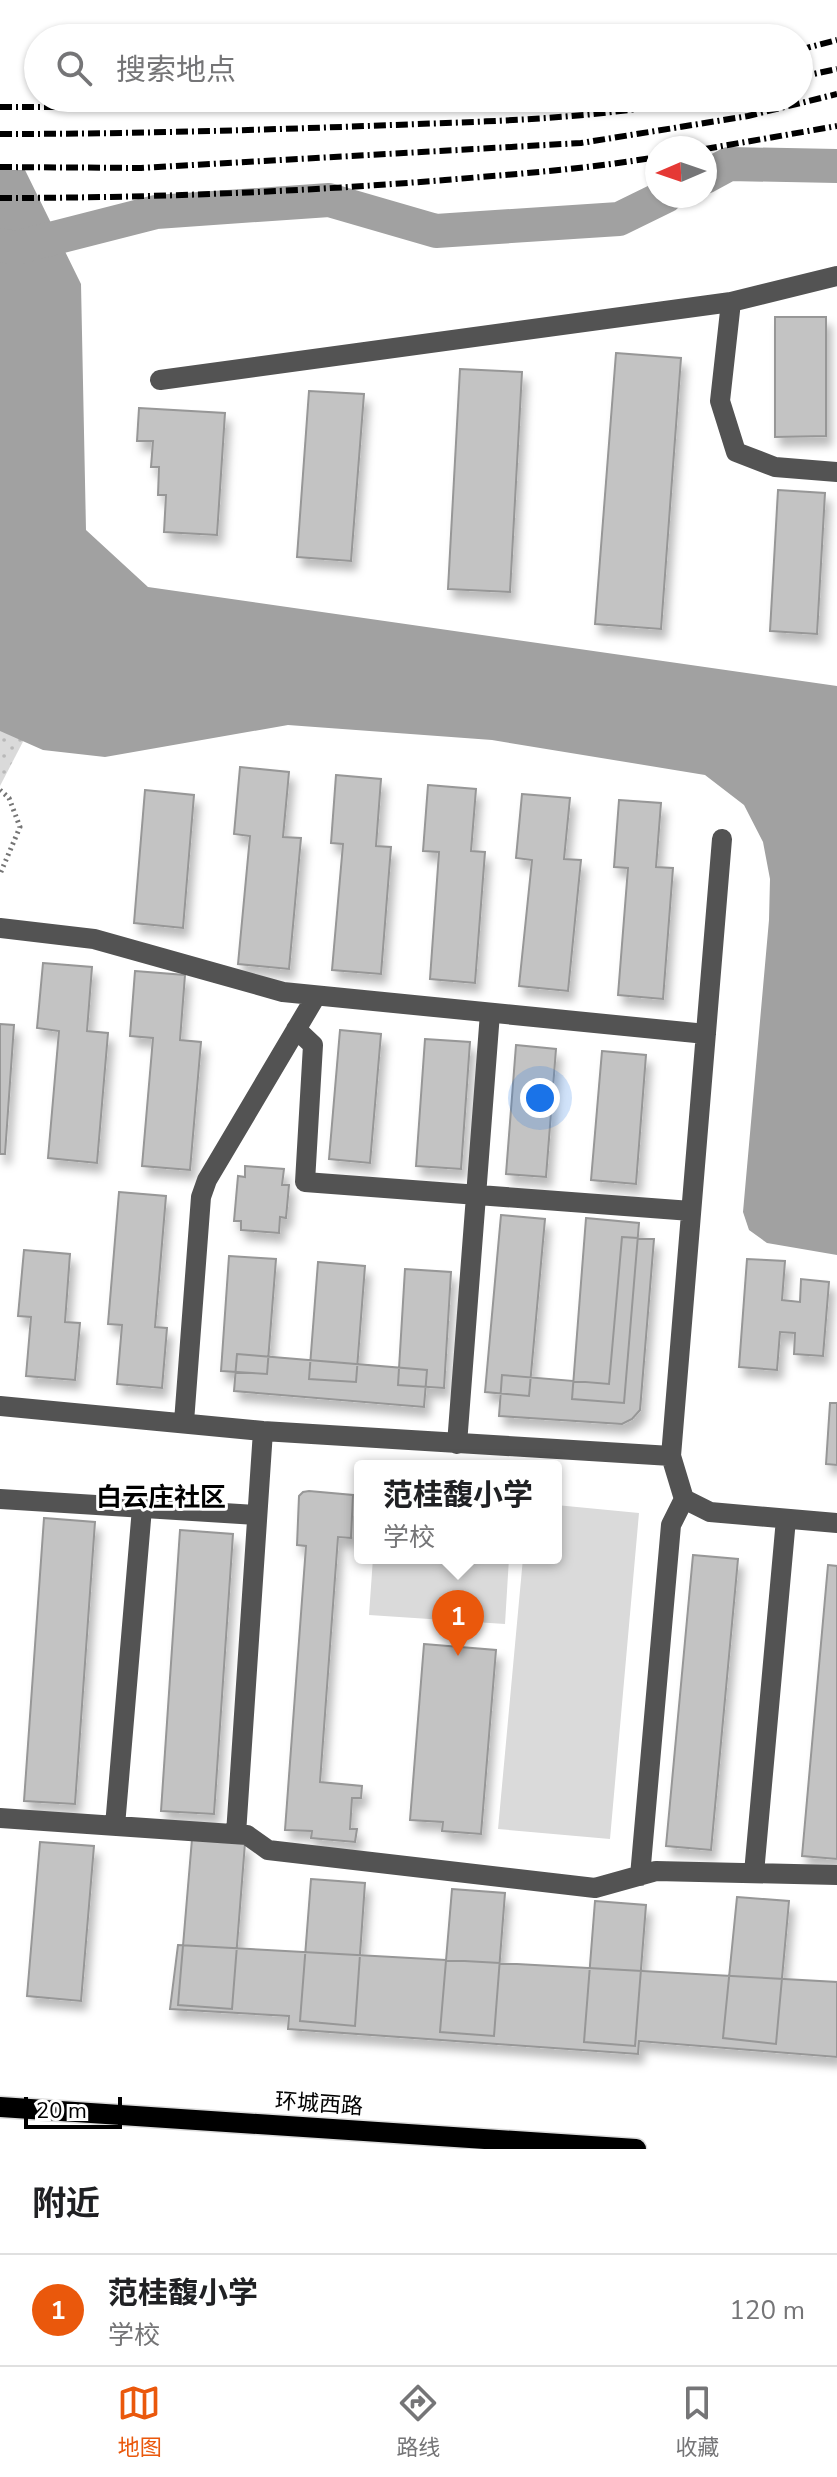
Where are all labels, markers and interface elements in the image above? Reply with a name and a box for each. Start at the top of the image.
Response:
search box [24,24,813,112]
icon: search [52,46,96,90]
text: 搜索地点 [116,50,236,91]
north arrow [645,136,717,208]
your location [520,1078,560,1118]
popup [354,1460,562,1564]
text: 范桂馥小学 [383,1475,533,1516]
district label: 白云庄社区 [96,1480,226,1515]
text: 学校 [383,1520,435,1555]
pin: 1 [432,1590,484,1656]
street label: 环城西路 [274,2086,364,2122]
scale bar [24,2093,122,2129]
text: 20 m [36,2096,87,2126]
text: 附近 [32,2181,100,2227]
text: 范桂馥小学 [108,2273,258,2314]
text: 1 [50,2293,66,2328]
text: 120 m [729,2293,805,2328]
text: 学校 [108,2318,160,2353]
tab: 地图 [117,2381,162,2463]
tab: 路线 [396,2381,441,2463]
tab: 收藏 [675,2381,720,2463]

